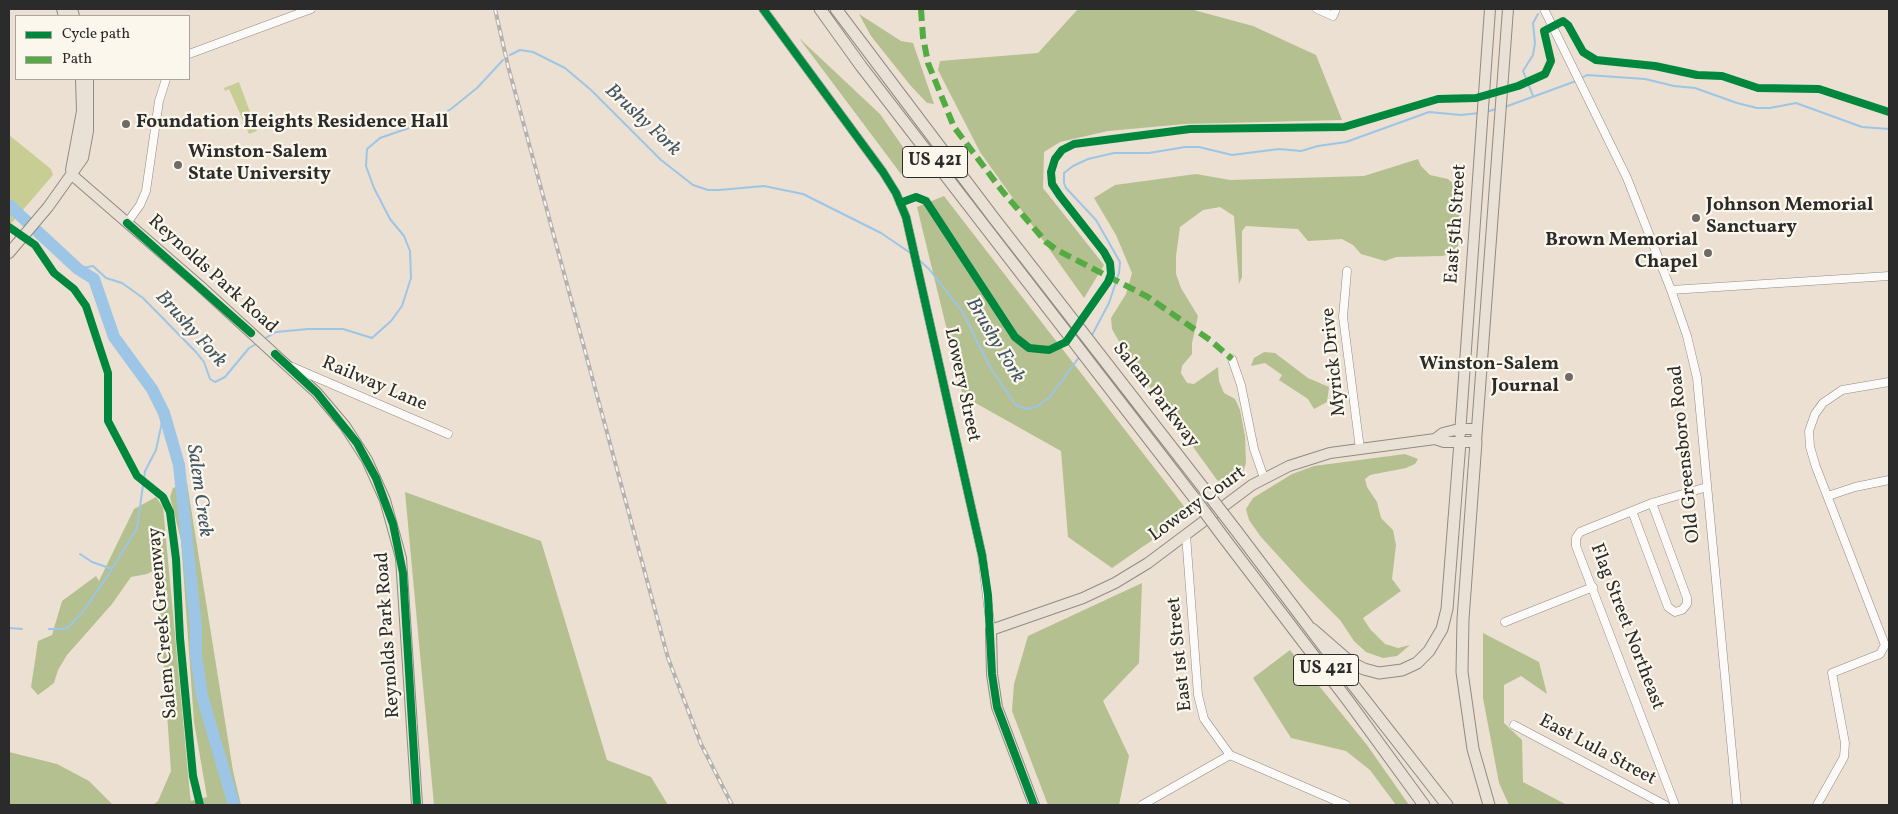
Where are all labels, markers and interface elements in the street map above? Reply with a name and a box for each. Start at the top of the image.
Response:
legend [15,15,190,80]
text: Cycle path [62,24,130,45]
text: Path [62,49,92,70]
water label: Brushy Fork [599,80,685,162]
place label: Foundation Heights Residence Hall [136,113,449,135]
marker: Foundation Heights Residence Hall [120,118,132,130]
place label: Winston-Salem State University [188,143,331,187]
road number: US 421 [902,146,968,178]
marker: Winston-Salem State University [172,159,184,171]
street label: East 5th Street [1441,163,1473,285]
place label: Johnson Memorial Sanctuary [1706,196,1874,240]
street label: Reynolds Park Road [142,211,282,339]
marker: Johnson Memorial Sanctuary [1690,212,1702,224]
place label: Brown Memorial Chapel [1545,231,1698,275]
marker: Brown Memorial Chapel [1702,247,1714,259]
water label: Brushy Fork [149,287,231,373]
water label: Brushy Fork [959,294,1029,388]
street label: Myrick Drive [1318,306,1352,418]
street label: Lowery Street [938,326,984,444]
street label: Salem Parkway [1107,339,1203,453]
street label: Railway Lane [318,353,430,417]
place label: Winston-Salem Journal [1419,355,1559,399]
street label: Old Greensboro Road [1665,364,1707,544]
marker: Winston-Salem Journal [1563,371,1575,383]
water label: Salem Creek [180,443,216,539]
street label: Lowery Court [1145,462,1251,548]
street label: Salem Creek Greenway [144,526,184,720]
street label: Flag Street Northeast [1584,541,1668,713]
street label: Reynolds Park Road [372,551,406,719]
street label: East 1st Street [1164,595,1198,713]
road number: US 421 [1294,654,1358,686]
street label: East Lula Street [1534,711,1660,791]

